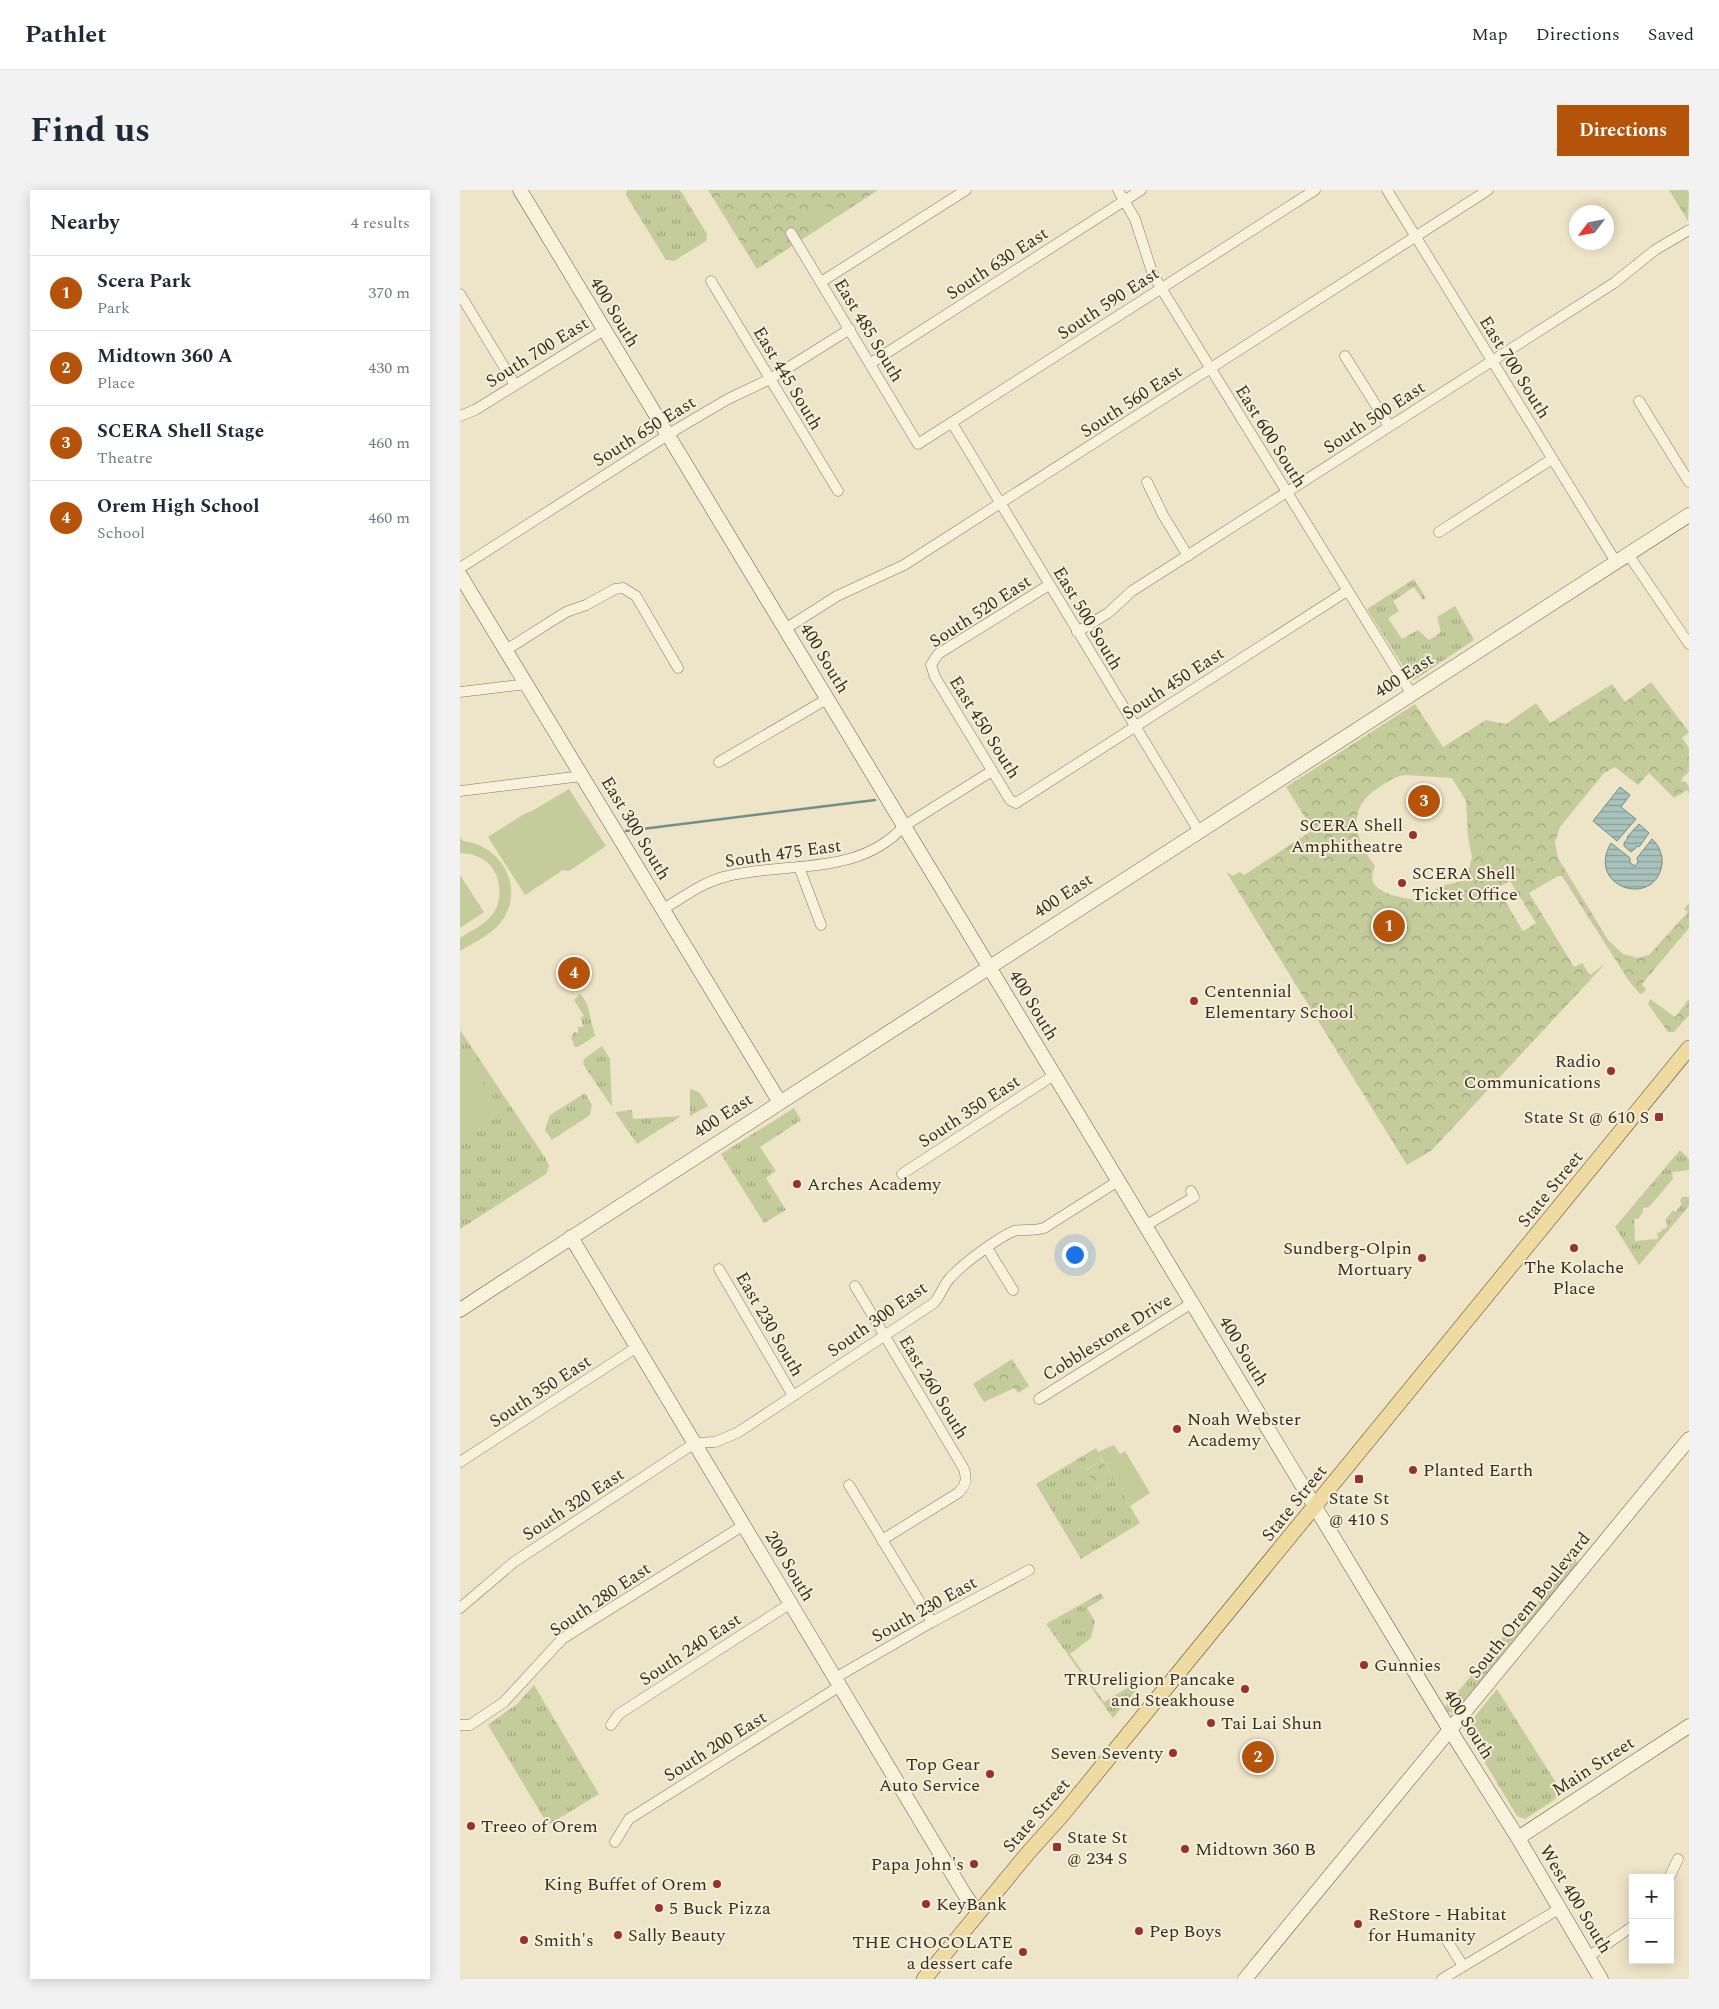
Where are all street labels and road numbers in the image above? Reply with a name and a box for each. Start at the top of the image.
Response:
street label: South 630 East [941,220,1054,307]
street label: South 590 East [1052,260,1165,347]
street label: 400 South [583,272,646,353]
street label: East 485 South [827,273,910,387]
street label: South 700 East [480,310,594,395]
street label: East 700 South [1472,310,1557,424]
street label: East 445 South [746,321,829,435]
street label: South 560 East [1075,358,1188,445]
street label: South 500 East [1318,374,1431,461]
street label: East 600 South [1228,379,1313,493]
street label: South 650 East [587,389,701,474]
street label: East 500 South [1046,561,1129,675]
street label: South 520 East [924,568,1037,655]
street label: 400 South [793,618,856,699]
street label: South 450 East [1117,640,1230,727]
street label: 400 East [1369,646,1439,705]
street label: East 450 South [942,670,1027,784]
street label: East 300 South [594,771,677,885]
street label: South 475 East [723,832,843,875]
street label: 400 East [1028,866,1098,925]
street label: 400 South [1002,965,1065,1046]
street label: South 350 East [913,1068,1026,1155]
street label: 400 East [688,1086,758,1145]
street label: State Street [1511,1145,1590,1233]
street label: East 230 South [729,1267,811,1382]
street label: South 300 East [822,1275,933,1364]
street label: Cobblestone Drive [1037,1287,1177,1388]
street label: 400 South [1212,1311,1275,1392]
street label: East 260 South [892,1330,975,1444]
street label: South 350 East [484,1348,597,1435]
street label: State Street [1255,1459,1334,1547]
street label: South 320 East [517,1461,630,1548]
street label: 200 South [758,1526,821,1607]
street label: South Orem Boulevard [1462,1526,1597,1685]
street label: South 280 East [544,1555,656,1643]
street label: South 230 East [866,1569,982,1650]
street label: South 240 East [634,1606,747,1693]
street label: 400 South [1436,1684,1501,1765]
street label: South 200 East [658,1704,772,1789]
street label: Main Street [1547,1730,1640,1803]
street label: State Street [996,1772,1077,1859]
street label: West 400 South [1532,1840,1619,1959]

